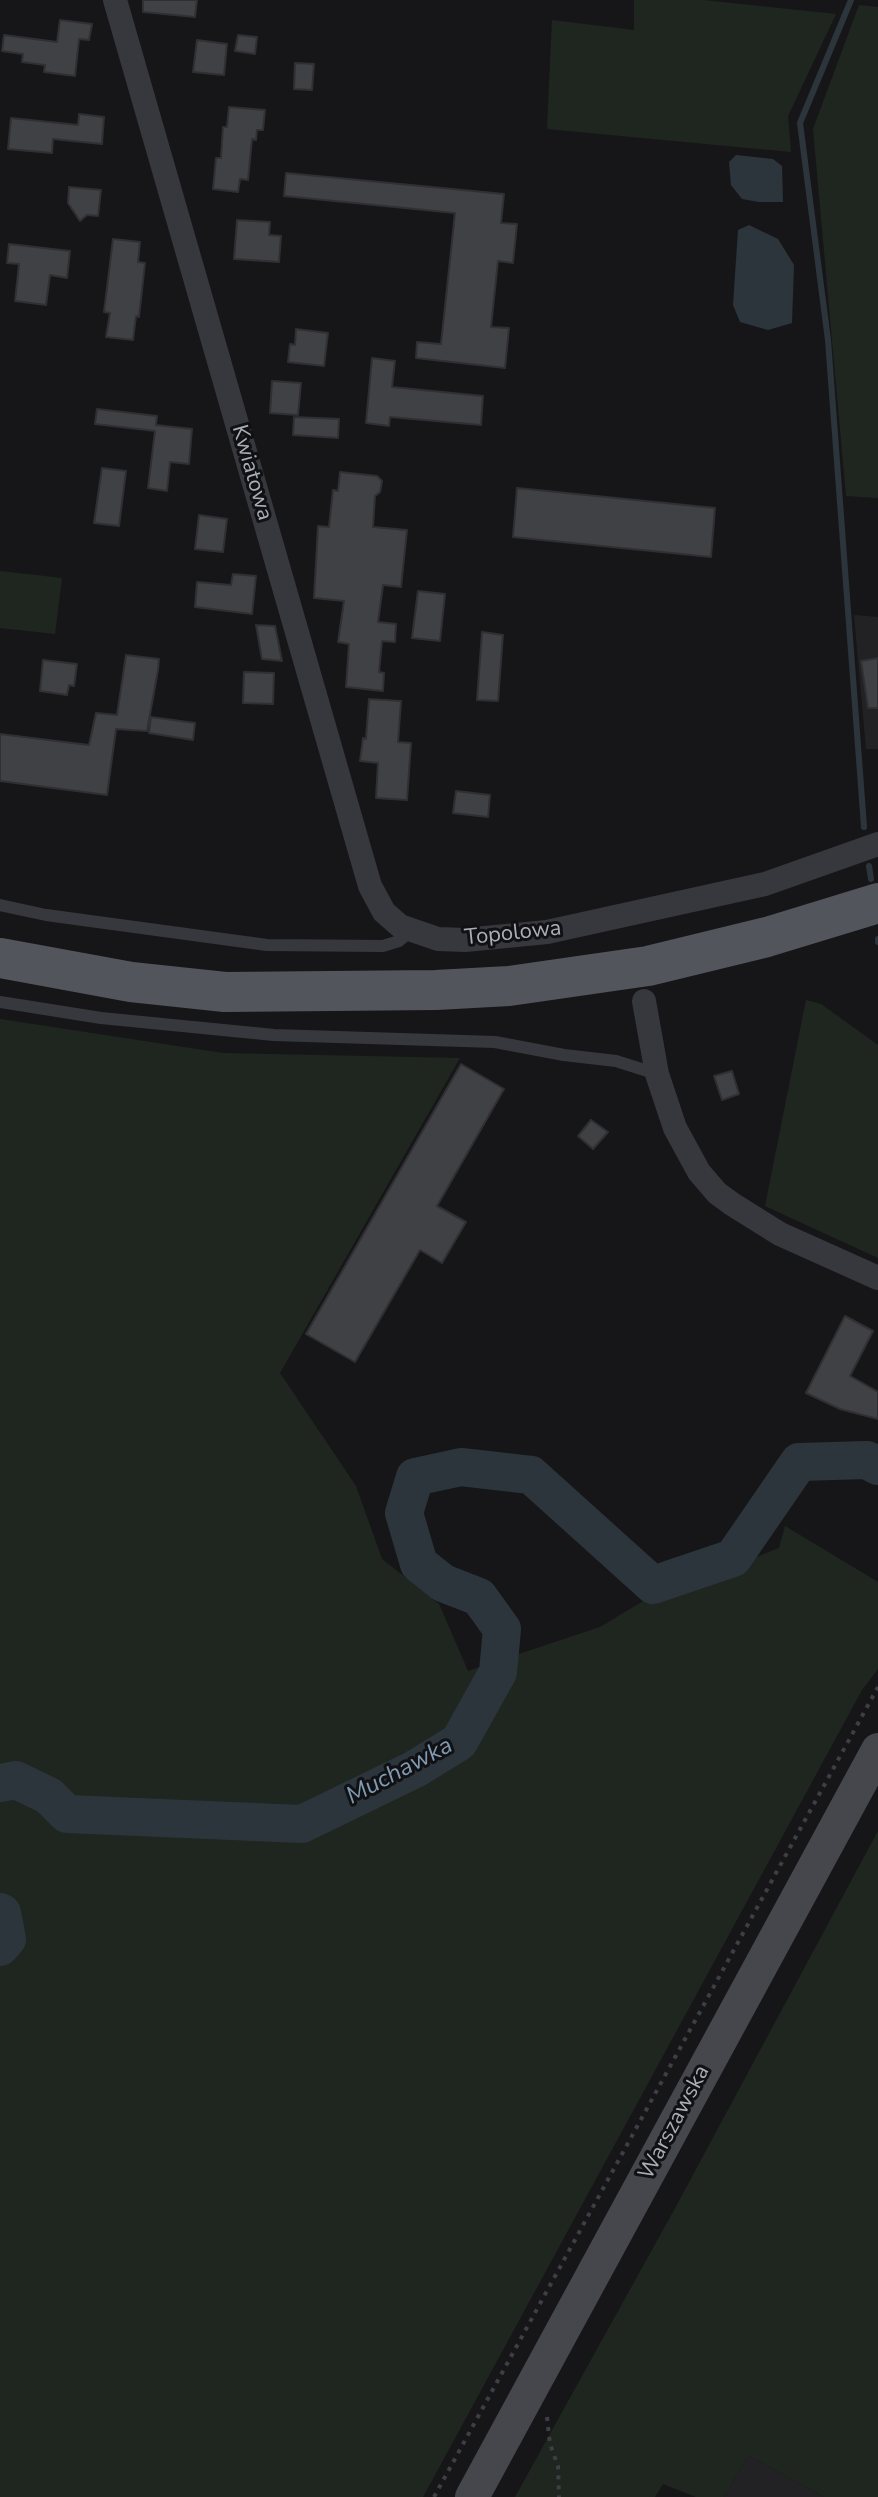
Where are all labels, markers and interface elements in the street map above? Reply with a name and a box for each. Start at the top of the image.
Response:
street label: Kwiatowa [225,422,277,524]
street label: Topolowa [463,916,563,952]
water label: Muchawka [342,1732,458,1812]
street label: Warszawska [634,2061,716,2185]

